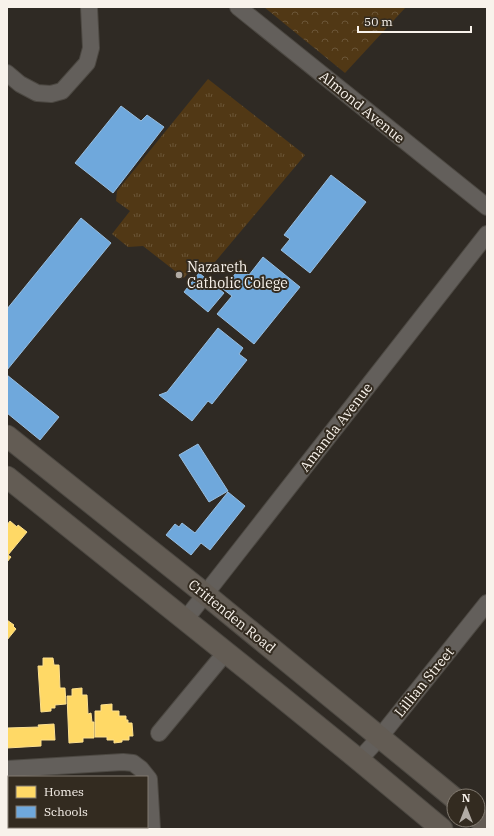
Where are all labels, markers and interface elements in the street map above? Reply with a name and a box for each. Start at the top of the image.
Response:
scale bar [358,8,471,34]
text: 50 m [364,14,393,29]
street label: Almond Avenue [316,67,408,147]
place label: Nazareth Catholic Colege [187,258,288,292]
marker: Nazareth Catholic Colege [174,270,184,280]
street label: Amanda Avenue [296,379,376,475]
street label: Crittenden Road [185,575,280,657]
street label: Lillian Street [390,643,458,721]
legend [8,776,148,828]
text: Homes [44,784,84,799]
north arrow [446,788,486,828]
text: N [462,791,471,805]
text: Schools [44,804,88,819]

